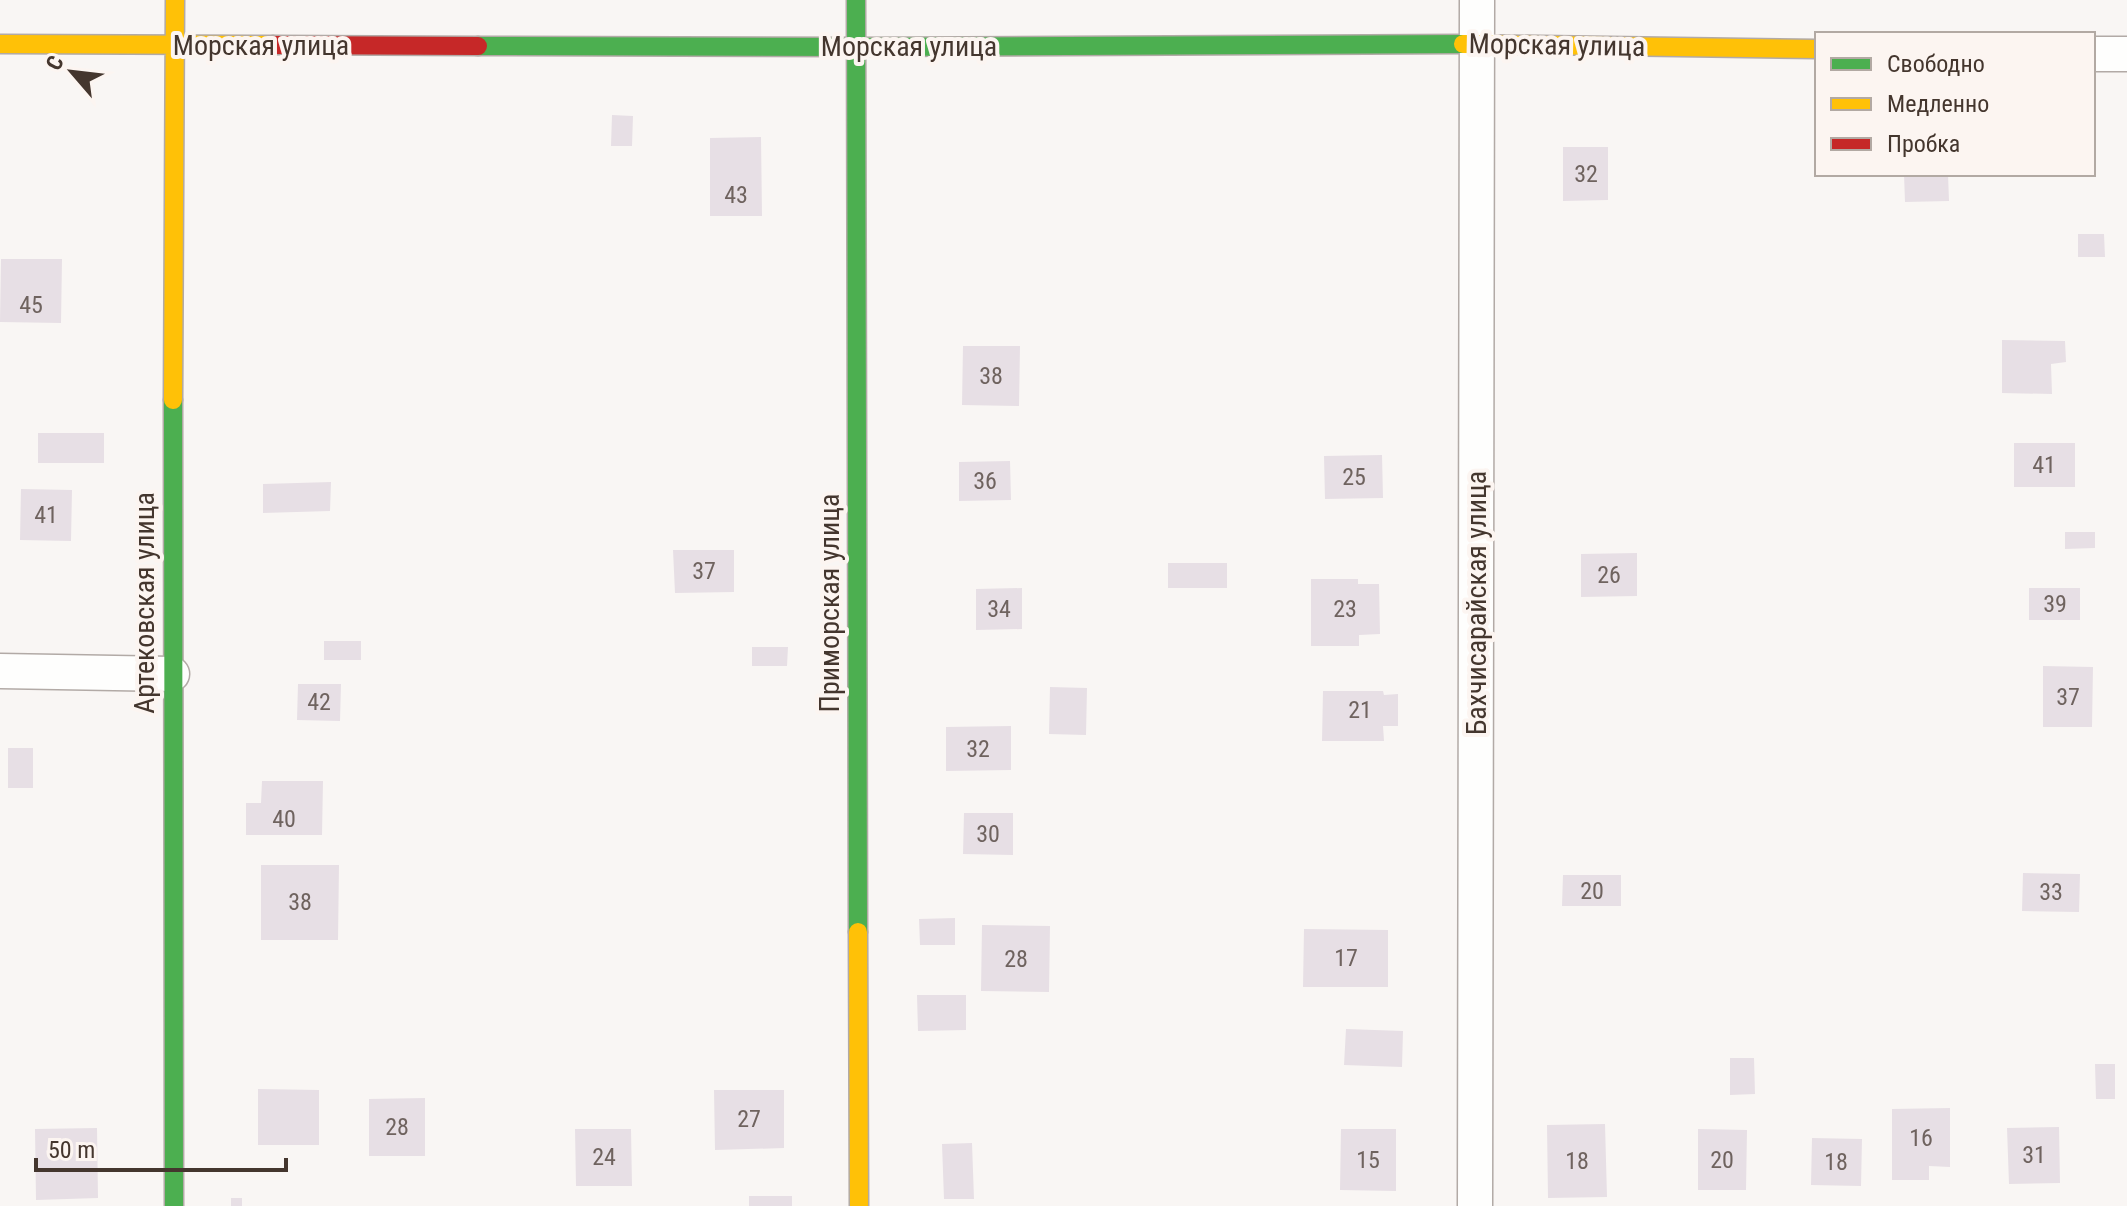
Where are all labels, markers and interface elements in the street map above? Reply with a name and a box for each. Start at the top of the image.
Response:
street label: Морская улица [1468,27,1646,63]
street label: Морская улица [173,29,349,62]
street label: Морская улица [821,30,997,63]
north arrow [32,32,112,112]
legend [1815,32,2095,176]
text: Свободно [1887,50,1985,78]
text: С [41,51,69,74]
text: Медленно [1887,90,1989,118]
text: Пробка [1887,130,1960,158]
house number: 32 [1574,160,1598,188]
house number: 43 [724,181,748,209]
house number: 45 [19,291,43,319]
house number: 38 [979,362,1003,390]
house number: 41 [2032,451,2056,479]
house number: 25 [1342,463,1366,491]
house number: 36 [973,467,997,495]
street label: Бахчисарайская улица [1460,471,1493,735]
street label: Артековская улица [128,492,161,714]
street label: Приморская улица [813,494,846,712]
house number: 41 [34,501,58,529]
house number: 37 [692,557,716,585]
house number: 26 [1597,561,1621,589]
house number: 39 [2043,590,2067,618]
house number: 34 [987,595,1011,623]
house number: 23 [1333,595,1357,623]
house number: 37 [2056,683,2080,711]
house number: 42 [307,688,331,716]
house number: 21 [1348,696,1372,724]
house number: 32 [966,735,990,763]
house number: 40 [272,805,296,833]
house number: 30 [976,820,1000,848]
house number: 20 [1580,877,1604,905]
house number: 33 [2039,878,2063,906]
house number: 38 [288,888,312,916]
house number: 17 [1334,944,1358,972]
house number: 28 [1004,945,1028,973]
house number: 27 [737,1105,761,1133]
house number: 28 [385,1113,409,1141]
scale bar [36,1122,286,1172]
house number: 16 [1909,1124,1933,1152]
text: 50 m [48,1136,95,1164]
house number: 31 [2022,1141,2046,1169]
house number: 24 [592,1143,616,1171]
house number: 15 [1356,1146,1380,1174]
house number: 20 [1710,1146,1734,1174]
house number: 18 [1565,1147,1589,1175]
house number: 18 [1824,1148,1848,1176]

